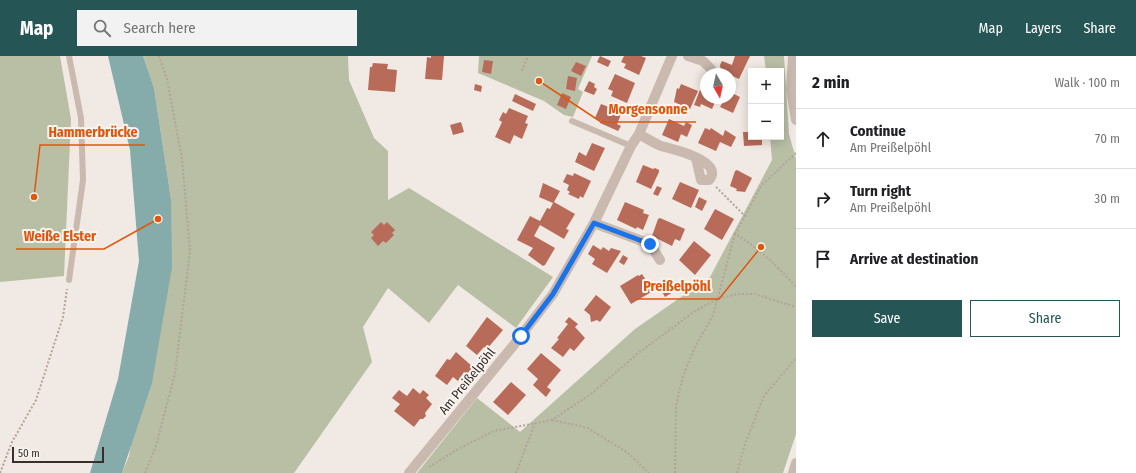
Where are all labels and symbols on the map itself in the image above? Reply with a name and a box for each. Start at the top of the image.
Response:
north arrow [700,68,736,104]
callout: Morgensonne [601,96,696,122]
text: Morgensonne [608,101,688,118]
callout: Hammerbrücke [40,119,145,145]
text: Hammerbrücke [48,124,138,141]
callout: Weiße Elster [16,223,104,249]
text: Weiße Elster [24,228,97,245]
route end [641,235,659,253]
callout: Preißelpöhl [636,273,719,299]
text: Preißelpöhl [643,278,711,295]
route start [512,327,530,345]
street label: Am Preißelpöhl [436,344,499,417]
scale bar [12,445,104,464]

